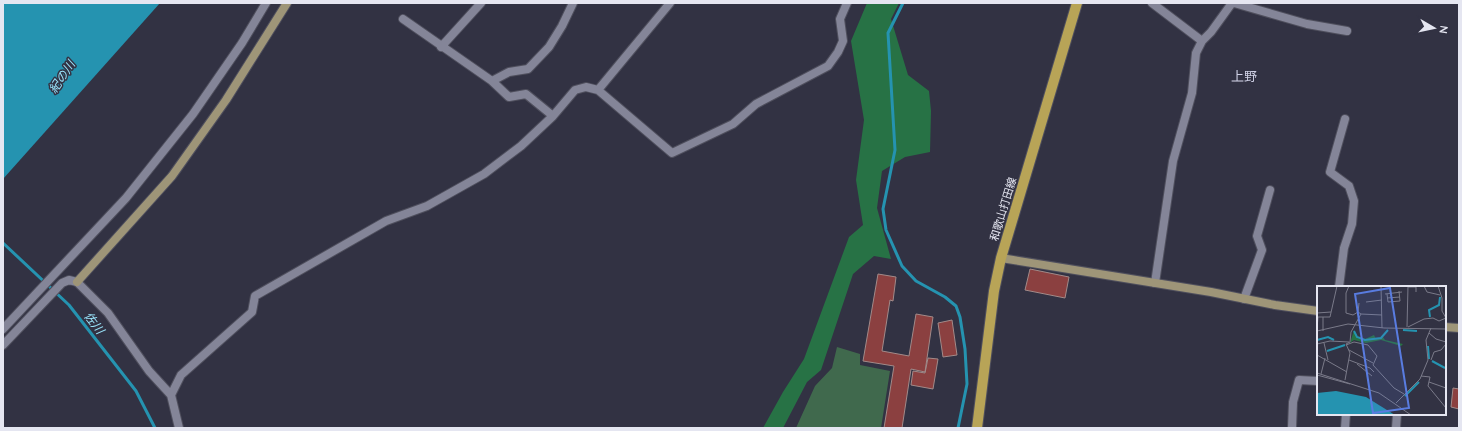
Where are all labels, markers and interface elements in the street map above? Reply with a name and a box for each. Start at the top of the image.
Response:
north arrow [1414,8,1454,48]
text: N [1436,24,1451,35]
water label: 紀の川 [45,56,79,96]
district label: 上野 [1231,68,1257,84]
street label: 和歌山打田線 [987,175,1019,243]
inset map [1317,286,1446,415]
water label: 佐川 [81,309,109,338]

